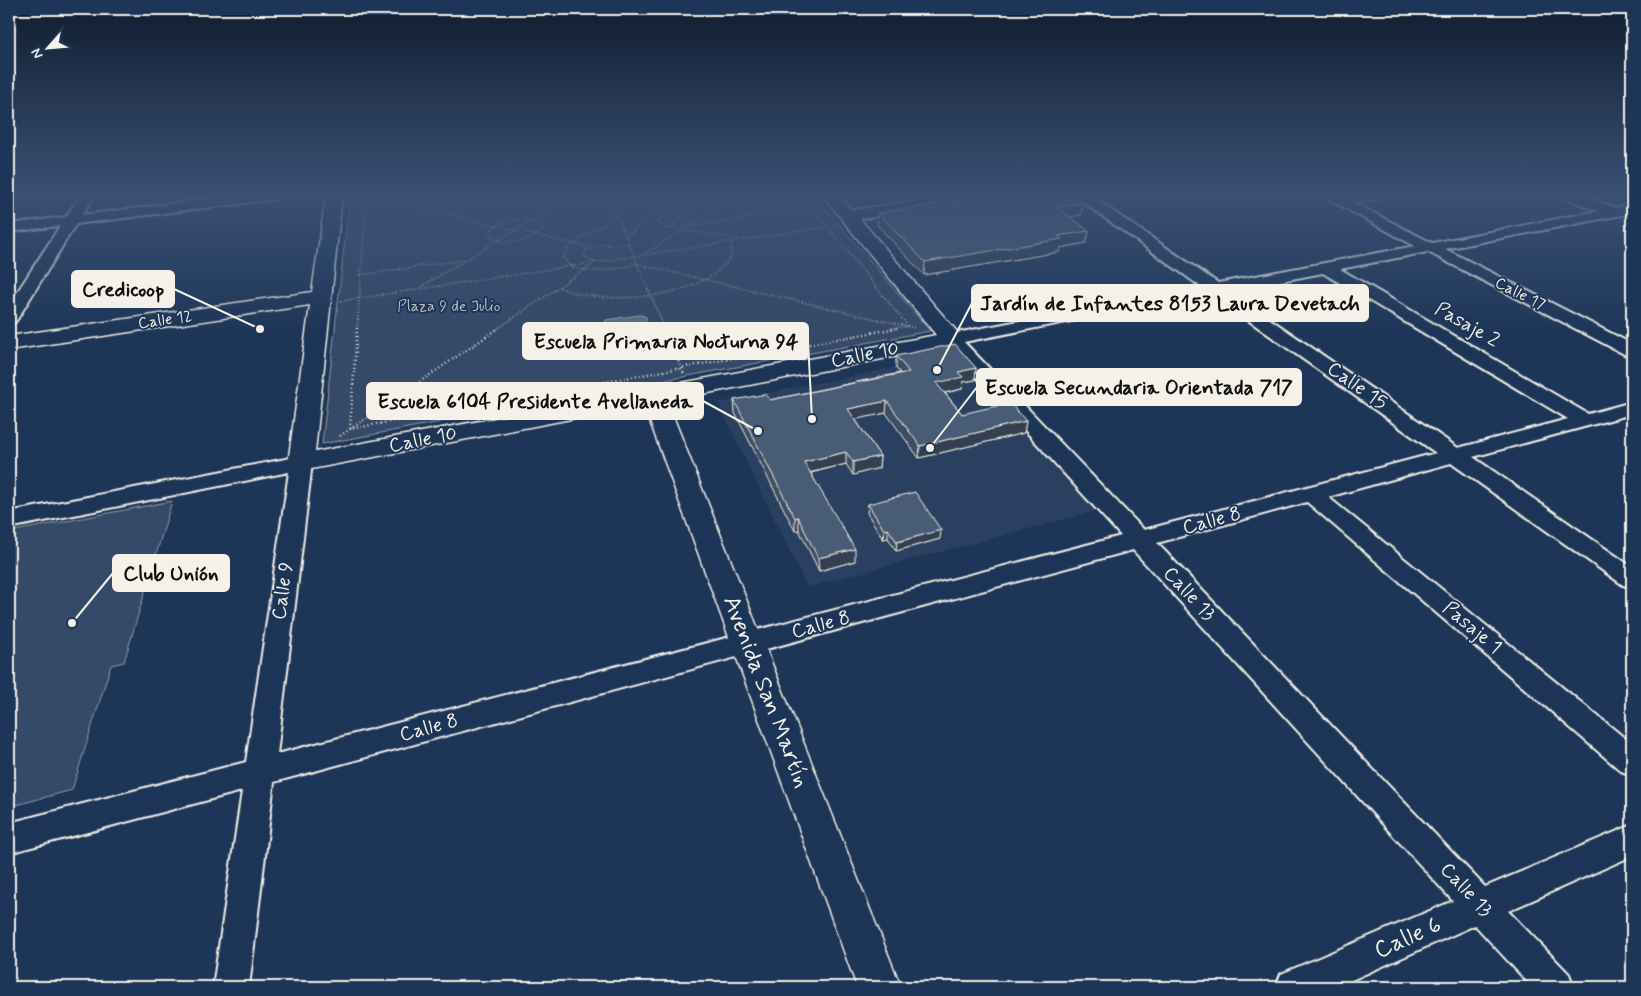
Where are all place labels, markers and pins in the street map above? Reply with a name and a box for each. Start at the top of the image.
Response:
callout: Credicoop [72,271,174,307]
callout: Jardín de Infantes 8153 Laura Devetach [972,285,1368,321]
callout: Escuela Primaria Nocturna 94 [523,323,808,359]
callout: Escuela Secundaria Orientada 717 [977,369,1301,405]
callout: Escuela 6104 Presidente Avellaneda [367,383,703,419]
callout: Club Unión [113,555,229,591]

